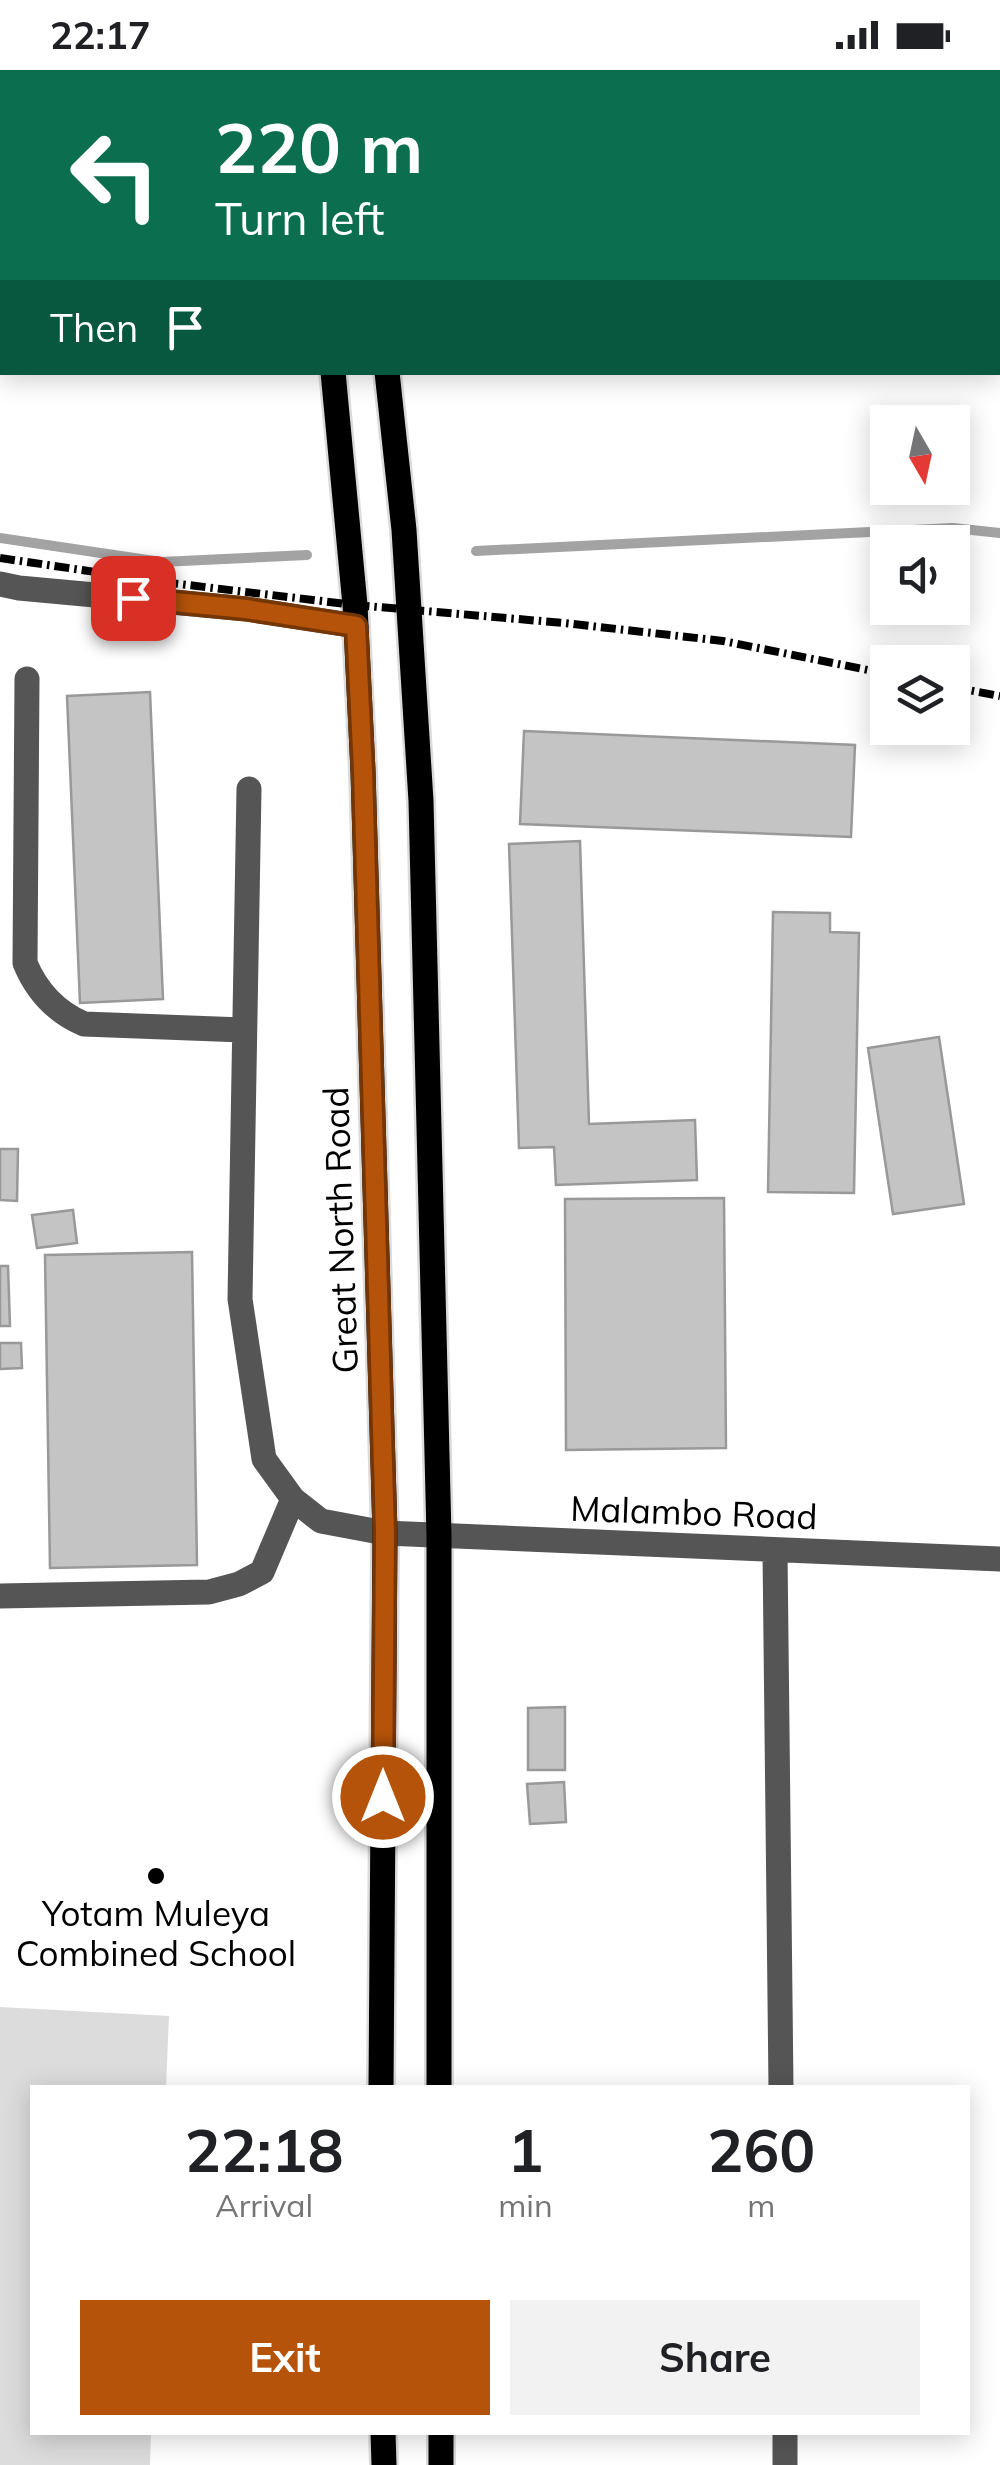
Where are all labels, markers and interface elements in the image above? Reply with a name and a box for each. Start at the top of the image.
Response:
text: 22:17 [50,11,151,59]
text: 220 m [215,103,423,191]
icon: left [50,110,180,240]
text: Turn left [215,190,384,246]
icon: arrive [158,300,213,355]
text: Then [50,304,138,352]
north arrow [870,405,970,505]
map controls [870,405,970,745]
button: sound [870,525,970,625]
pin [91,556,176,641]
icon: arrive [106,571,161,626]
button: layers [870,645,970,745]
street label: Great North Road [313,1086,367,1374]
street label: Malambo Road [570,1486,818,1538]
position arrow [331,1745,435,1849]
marker: Yotam Muleya Combined School [145,1865,167,1887]
place label: Yotam Muleya Combined School [16,1891,296,1975]
text: 22:18 [185,2112,344,2187]
text: 1 [507,2112,543,2187]
text: 260 [707,2112,815,2187]
text: Arrival [215,2185,313,2225]
text: min [498,2185,553,2225]
text: m [747,2185,775,2225]
button: Exit [80,2300,490,2415]
button: Share [510,2300,920,2415]

